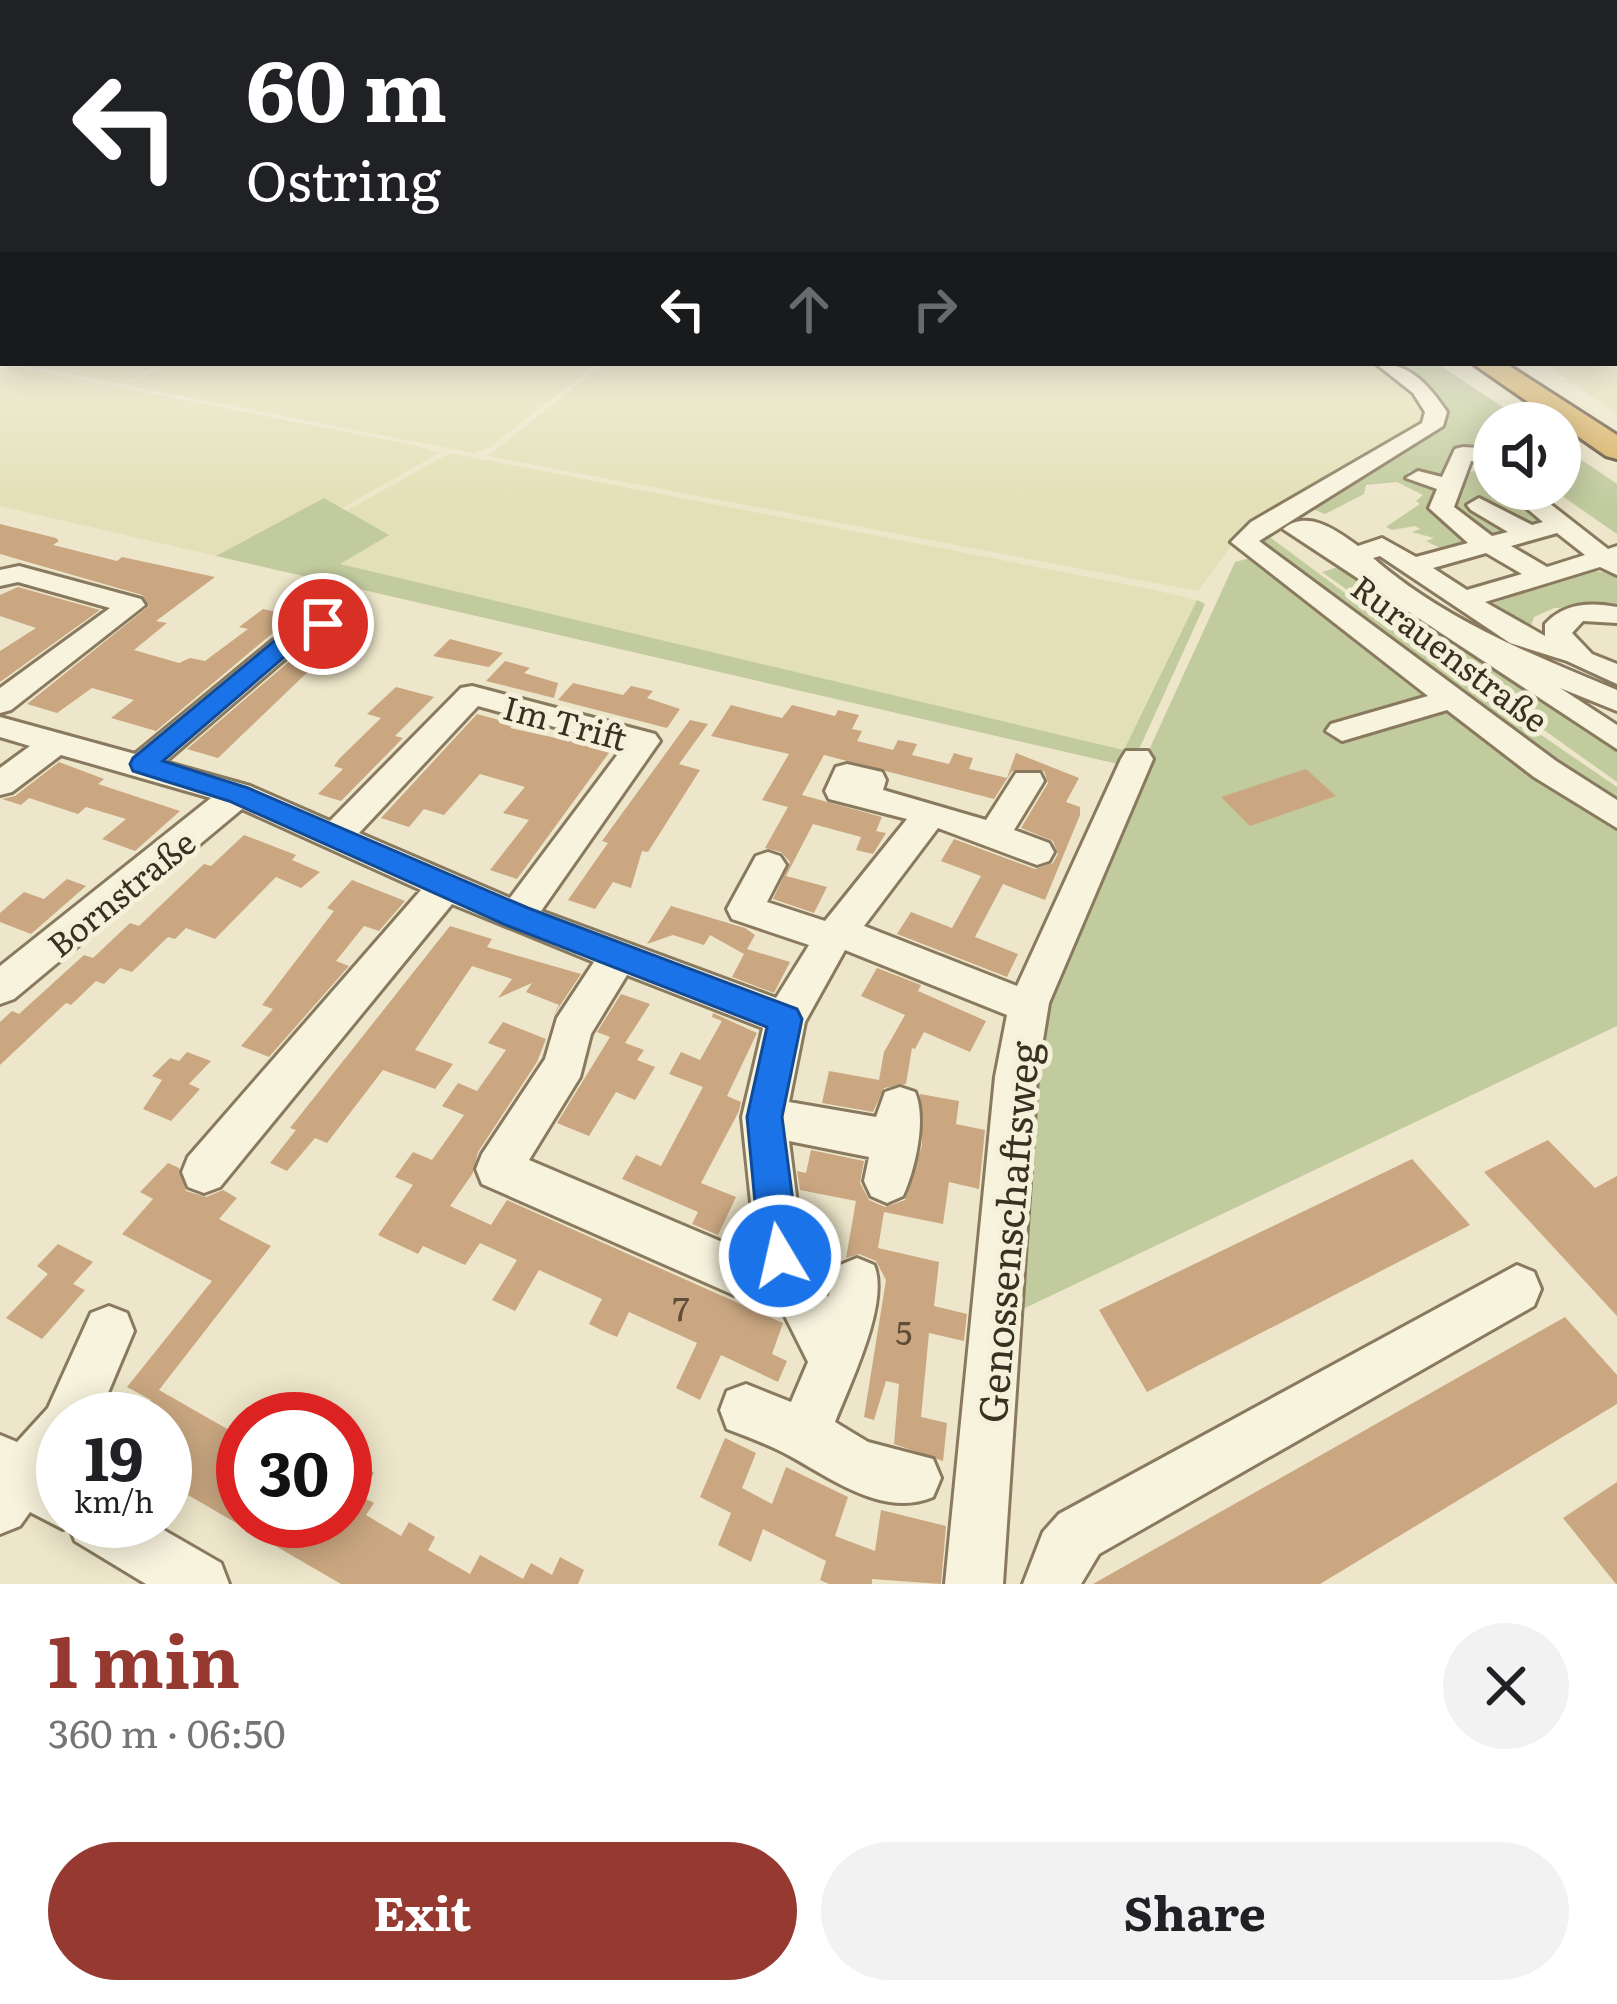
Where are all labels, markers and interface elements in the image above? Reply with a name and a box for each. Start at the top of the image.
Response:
text: 60 m [246,23,447,148]
icon: left [48,48,204,204]
text: Ostring [246,137,441,218]
icon: left [650,276,716,342]
icon: ahead [776,276,842,342]
icon: right [902,276,968,342]
map controls [1473,402,1581,510]
button: sound [1473,402,1581,510]
street label: Rurauenstraße [1342,562,1560,742]
pin [272,573,374,675]
icon: arrive [290,591,356,657]
street label: Im Trift [499,681,634,761]
street label: Bornstraße [35,817,205,967]
street label: Genossenschaftsweg [960,1039,1052,1425]
position arrow [717,1193,843,1319]
house number: 7 [673,1282,690,1331]
house number: 5 [896,1306,912,1355]
speed limit sign: 30 [216,1392,372,1548]
text: 19 [84,1410,144,1499]
text: km/h [74,1478,154,1522]
text: 1 min [48,1603,240,1710]
button: close [1443,1623,1569,1749]
text: 360 m · 06:50 [48,1702,286,1760]
button: Exit [48,1842,797,1980]
button: Share [821,1842,1569,1980]

